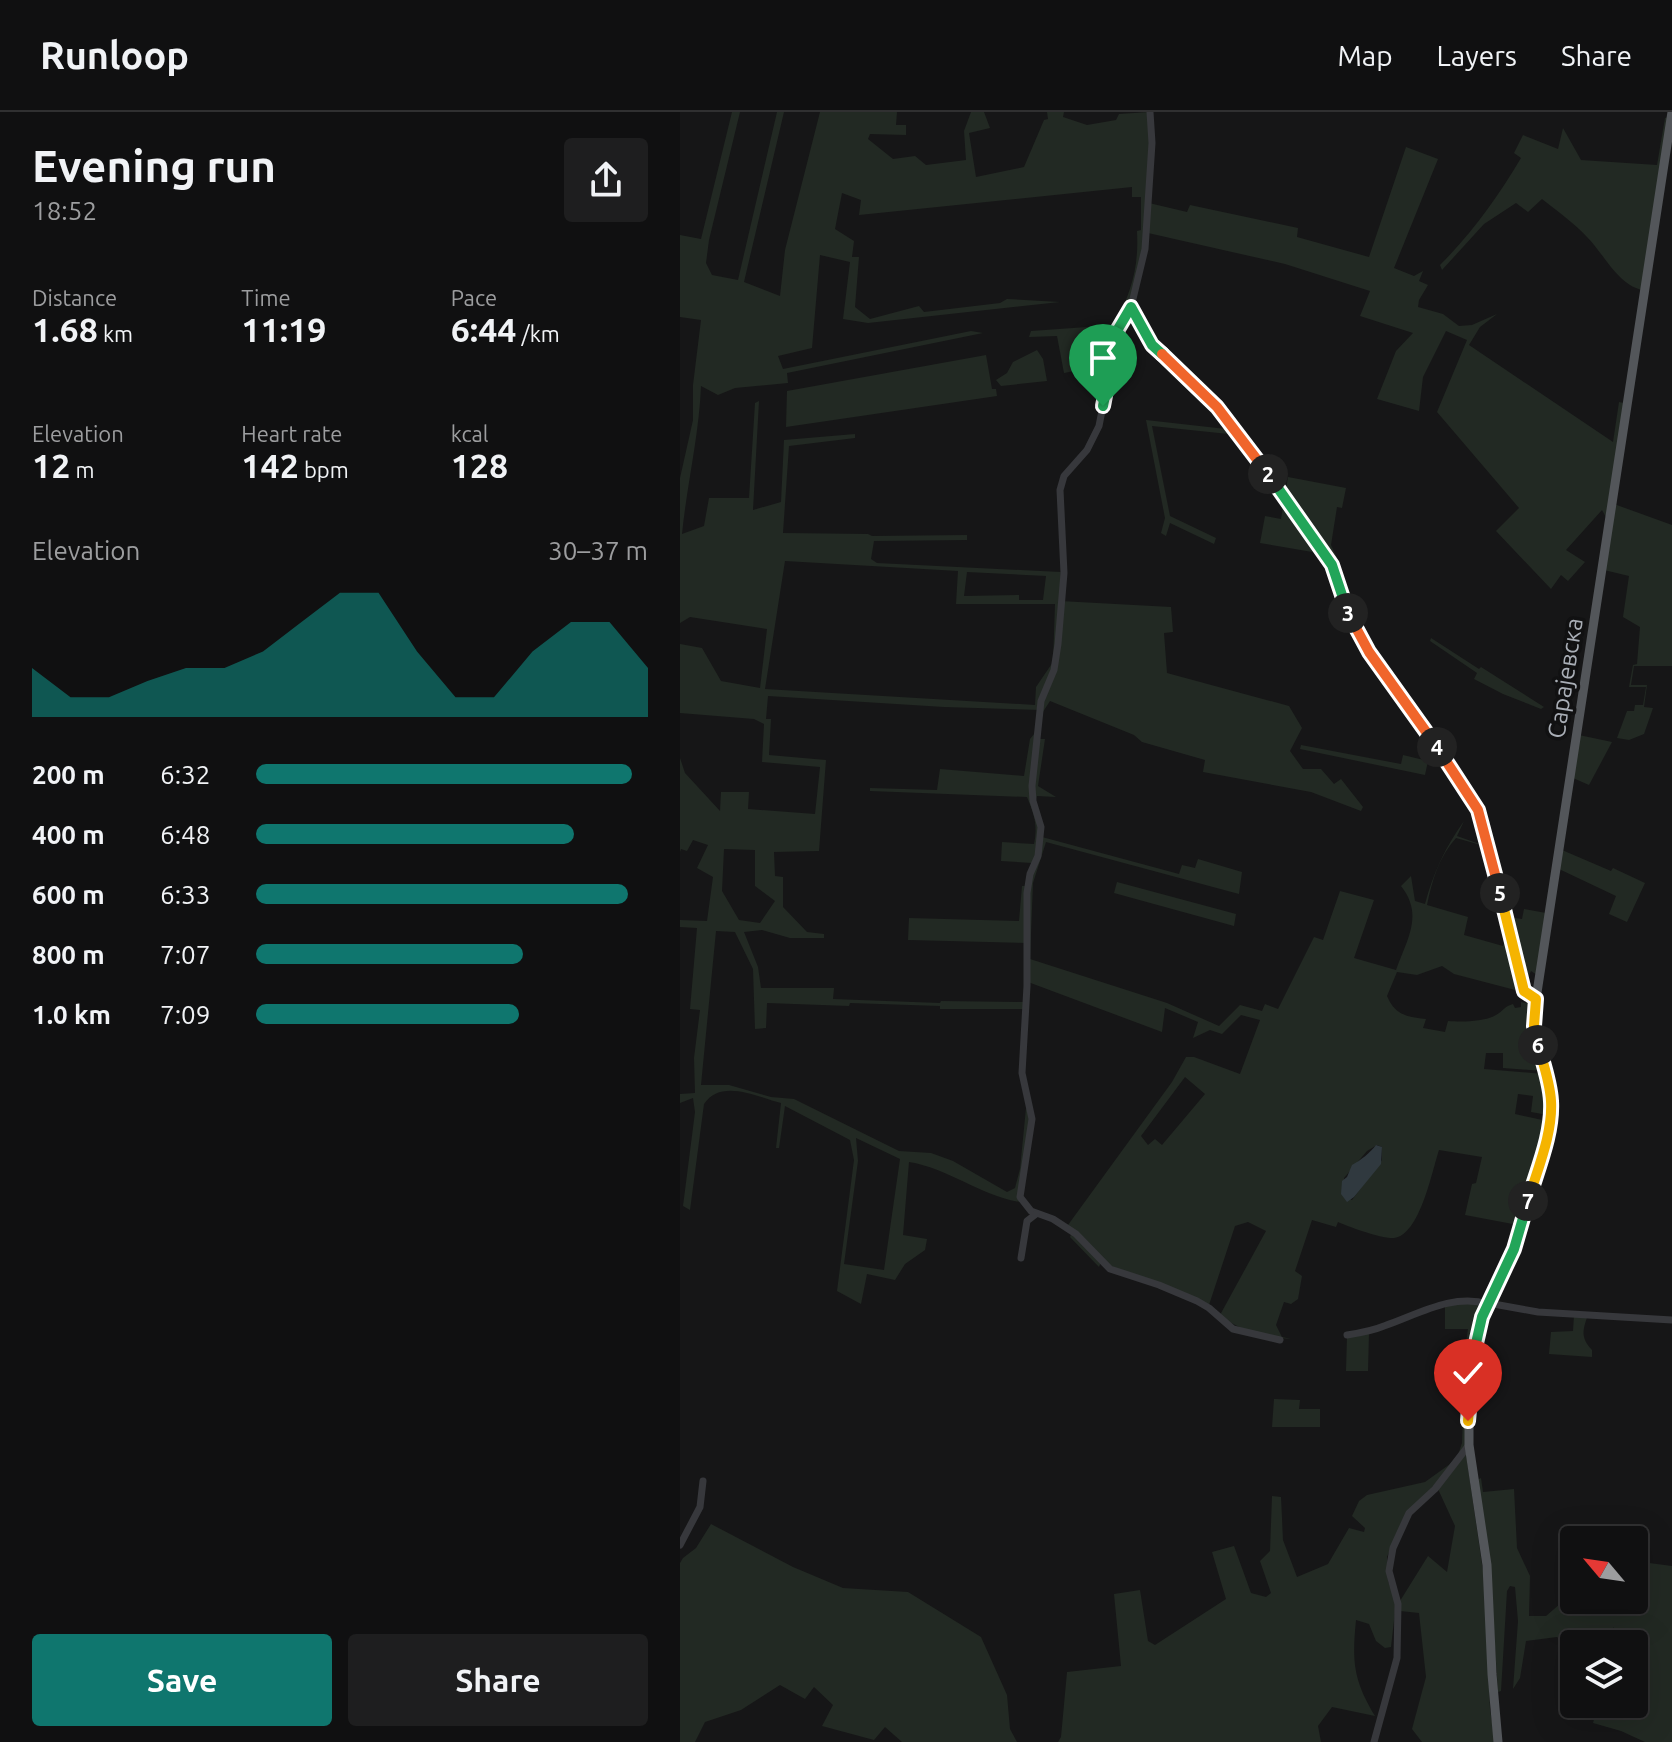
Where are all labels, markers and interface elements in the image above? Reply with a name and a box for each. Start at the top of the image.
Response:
text: Runloop [40,34,189,76]
text: Map [1337,40,1393,71]
text: Layers [1437,40,1517,71]
text: Share [1561,40,1632,71]
button: share [564,138,648,222]
text: Evening run [32,141,276,190]
text: 18:52 [32,196,97,225]
text: Distance [32,285,117,310]
text: Time [241,285,291,310]
text: Pace [451,285,497,310]
text: 1.68 [32,310,98,348]
text: 11:19 [241,310,326,348]
text: 6:44 [451,310,517,348]
text: km [98,321,133,346]
text: /km [517,321,560,346]
pin [1069,324,1137,406]
icon: arrive [1081,336,1125,380]
text: Elevation [32,421,124,446]
text: Heart rate [241,421,343,446]
text: kcal [451,421,489,446]
text: 12 [32,446,70,484]
text: 142 [241,446,299,484]
text: 128 [451,446,508,484]
pin: 2 [1248,454,1288,494]
text: m [70,457,94,482]
text: bpm [299,457,349,482]
text: 2 [1262,461,1274,486]
text: Elevation [32,536,140,565]
text: 30–37 m [548,536,648,565]
pin: 3 [1328,593,1368,633]
text: 3 [1342,600,1354,625]
street label: Сарајевска [1542,616,1588,740]
pin: 4 [1417,727,1457,767]
text: 4 [1431,734,1443,759]
text: 200 m [32,760,105,789]
text: 6:32 [160,760,210,789]
text: 400 m [32,820,105,849]
text: 6:48 [160,820,210,849]
pin: 5 [1480,873,1520,913]
text: 600 m [32,880,105,909]
text: 6:33 [160,880,210,909]
text: 5 [1494,880,1506,905]
text: 800 m [32,940,105,969]
text: 7:07 [160,940,210,969]
text: 1.0 km [32,1000,111,1029]
text: 7:09 [160,1000,210,1029]
pin: 6 [1518,1025,1558,1065]
text: 6 [1532,1032,1544,1057]
pin: 7 [1508,1181,1548,1221]
text: 7 [1522,1188,1534,1213]
pin [1434,1339,1502,1421]
icon: check [1446,1351,1490,1395]
north arrow [1560,1526,1648,1614]
map controls [1560,1526,1648,1718]
button: layers [1560,1630,1648,1718]
button: Save [32,1634,332,1726]
button: Share [348,1634,648,1726]

